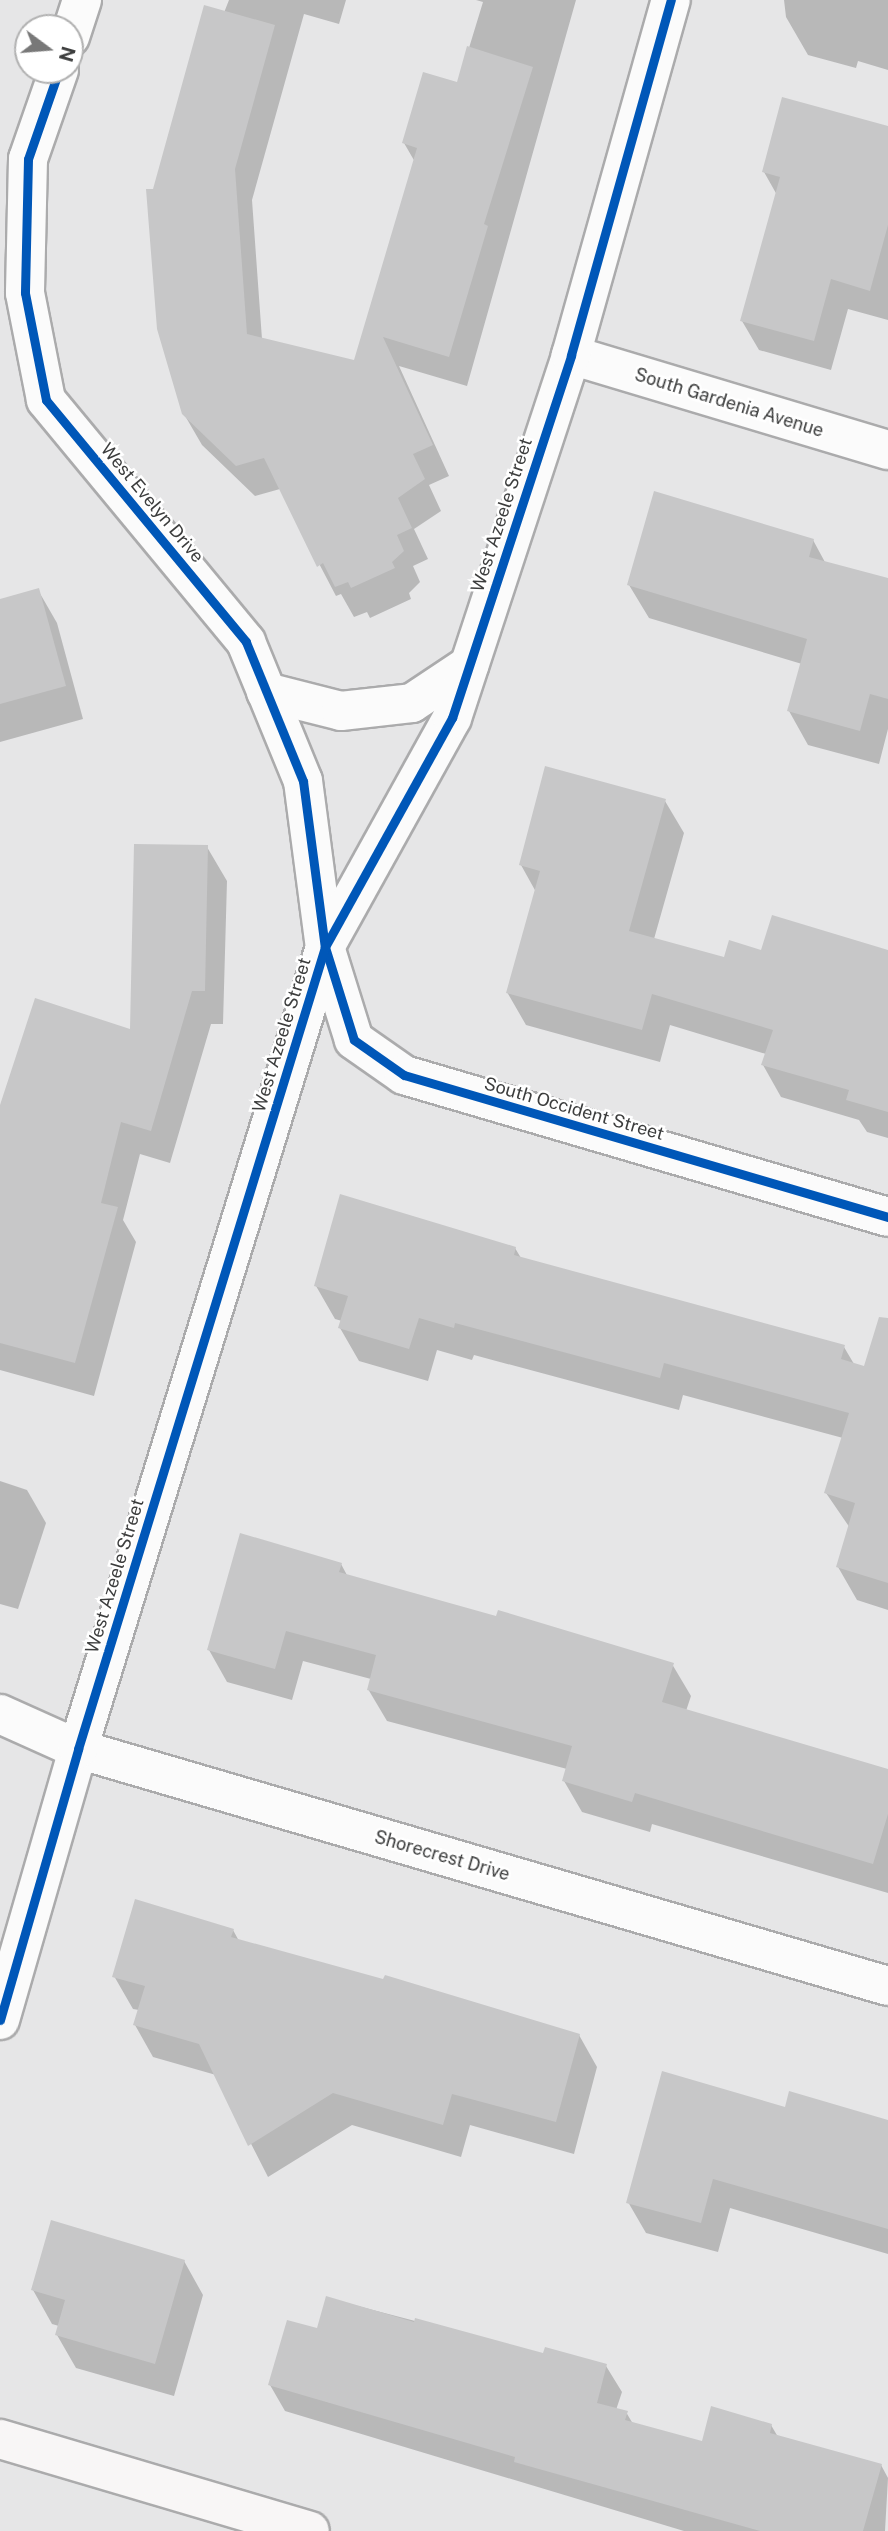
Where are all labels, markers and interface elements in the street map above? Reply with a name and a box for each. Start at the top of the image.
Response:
north arrow [14,14,84,84]
text: N [55,44,80,64]
street label: South Gardenia Avenue [632,364,826,442]
street label: West Azeele Street [467,435,537,595]
street label: West Evelyn Drive [96,439,208,567]
street label: West Azeele Street [248,955,316,1115]
street label: South Occident Street [482,1073,666,1145]
street label: West Azeele Street [81,1496,149,1656]
street label: Shorecrest Drive [372,1826,512,1886]

